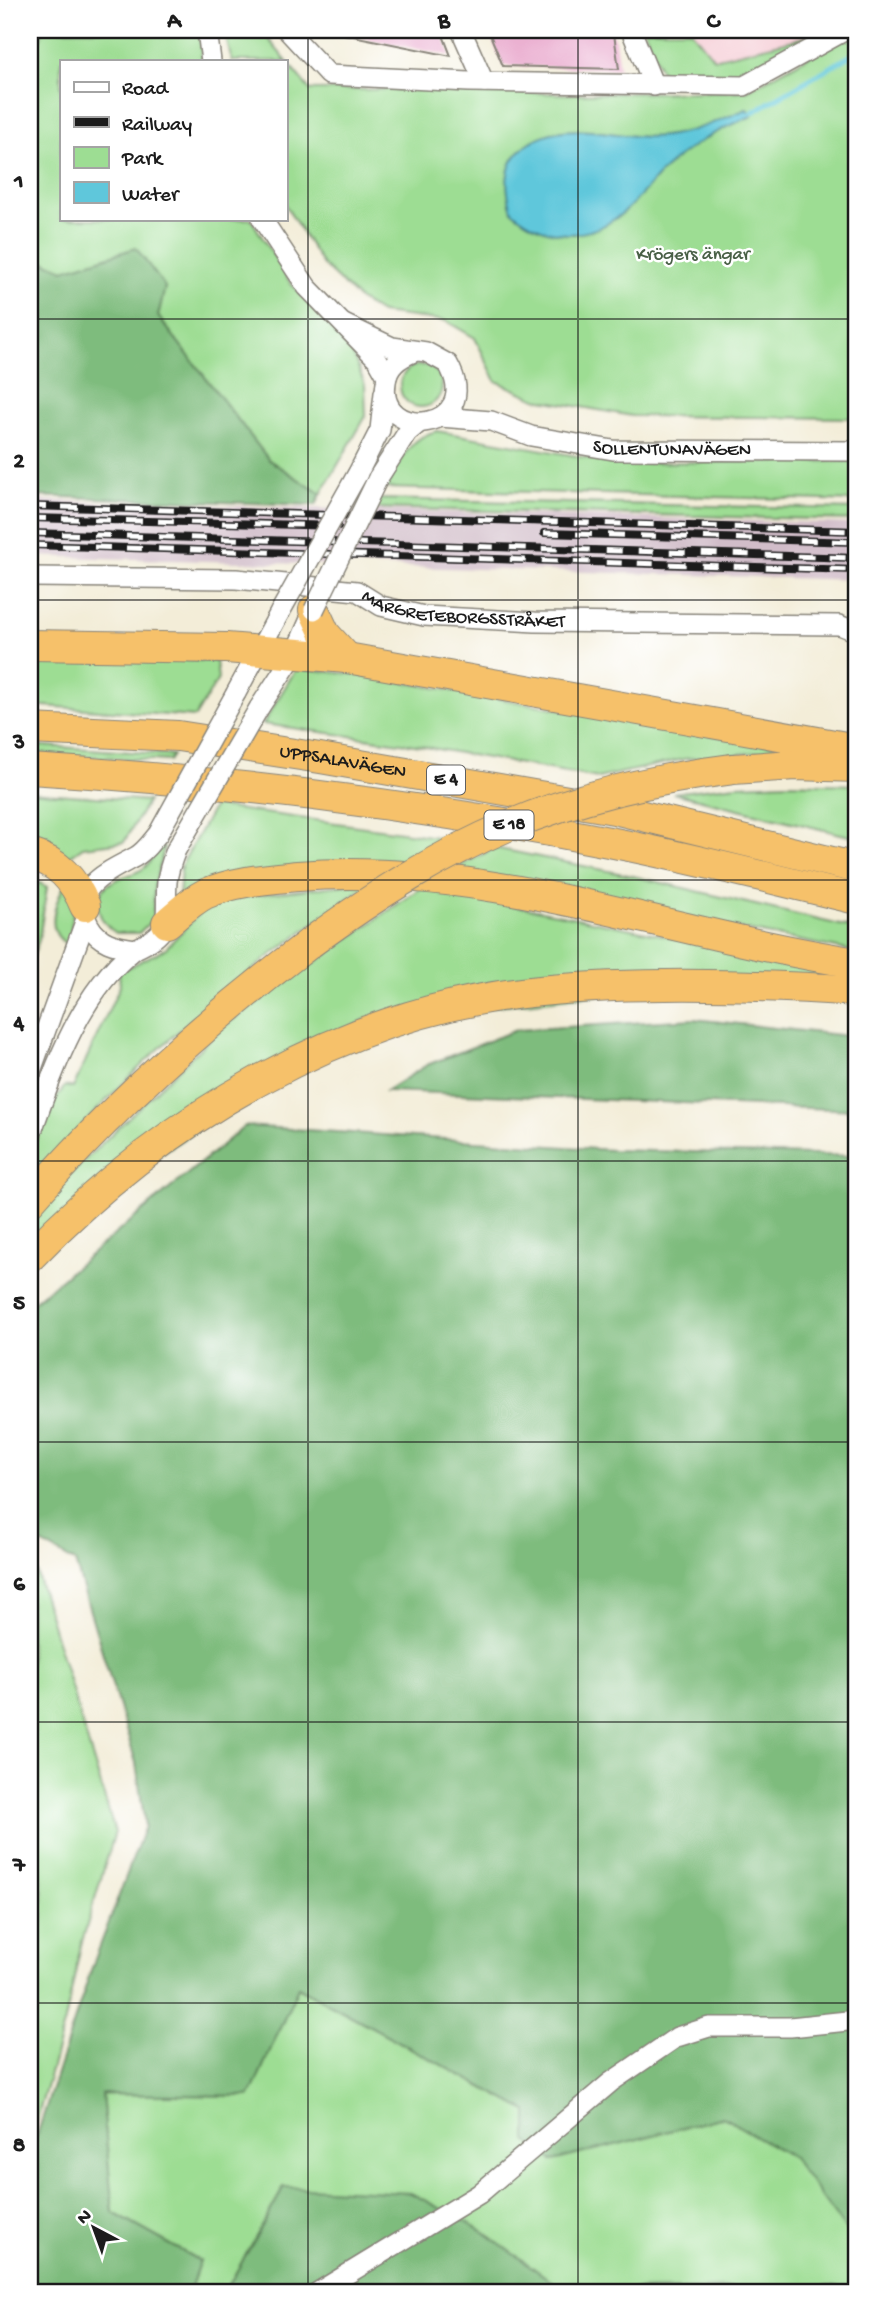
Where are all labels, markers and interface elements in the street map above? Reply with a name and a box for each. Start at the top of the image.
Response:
text: A [166,9,182,36]
text: B [437,9,451,36]
text: C [707,9,722,36]
legend [60,60,287,220]
text: Road [122,78,170,103]
text: Railway [122,114,192,139]
text: Park [121,148,165,173]
text: 1 [13,169,24,196]
text: Water [122,184,180,209]
park label: Krögers ängar [636,244,752,267]
street label: SOLLENTUNAVÄGEN [591,435,751,462]
text: 2 [13,449,25,476]
street label: MARGRETEBORGSSTRÅKET [357,585,566,634]
text: 3 [12,730,25,757]
street label: UPPSALAVÄGEN [278,740,408,784]
road number: E 4 [427,766,465,794]
road number: E 18 [484,810,534,840]
text: 4 [13,1011,25,1038]
text: 5 [13,1291,25,1318]
text: 6 [13,1572,26,1599]
text: 7 [12,1853,26,1880]
text: 8 [13,2133,26,2160]
north arrow [60,2192,130,2262]
text: N [73,2205,97,2231]

